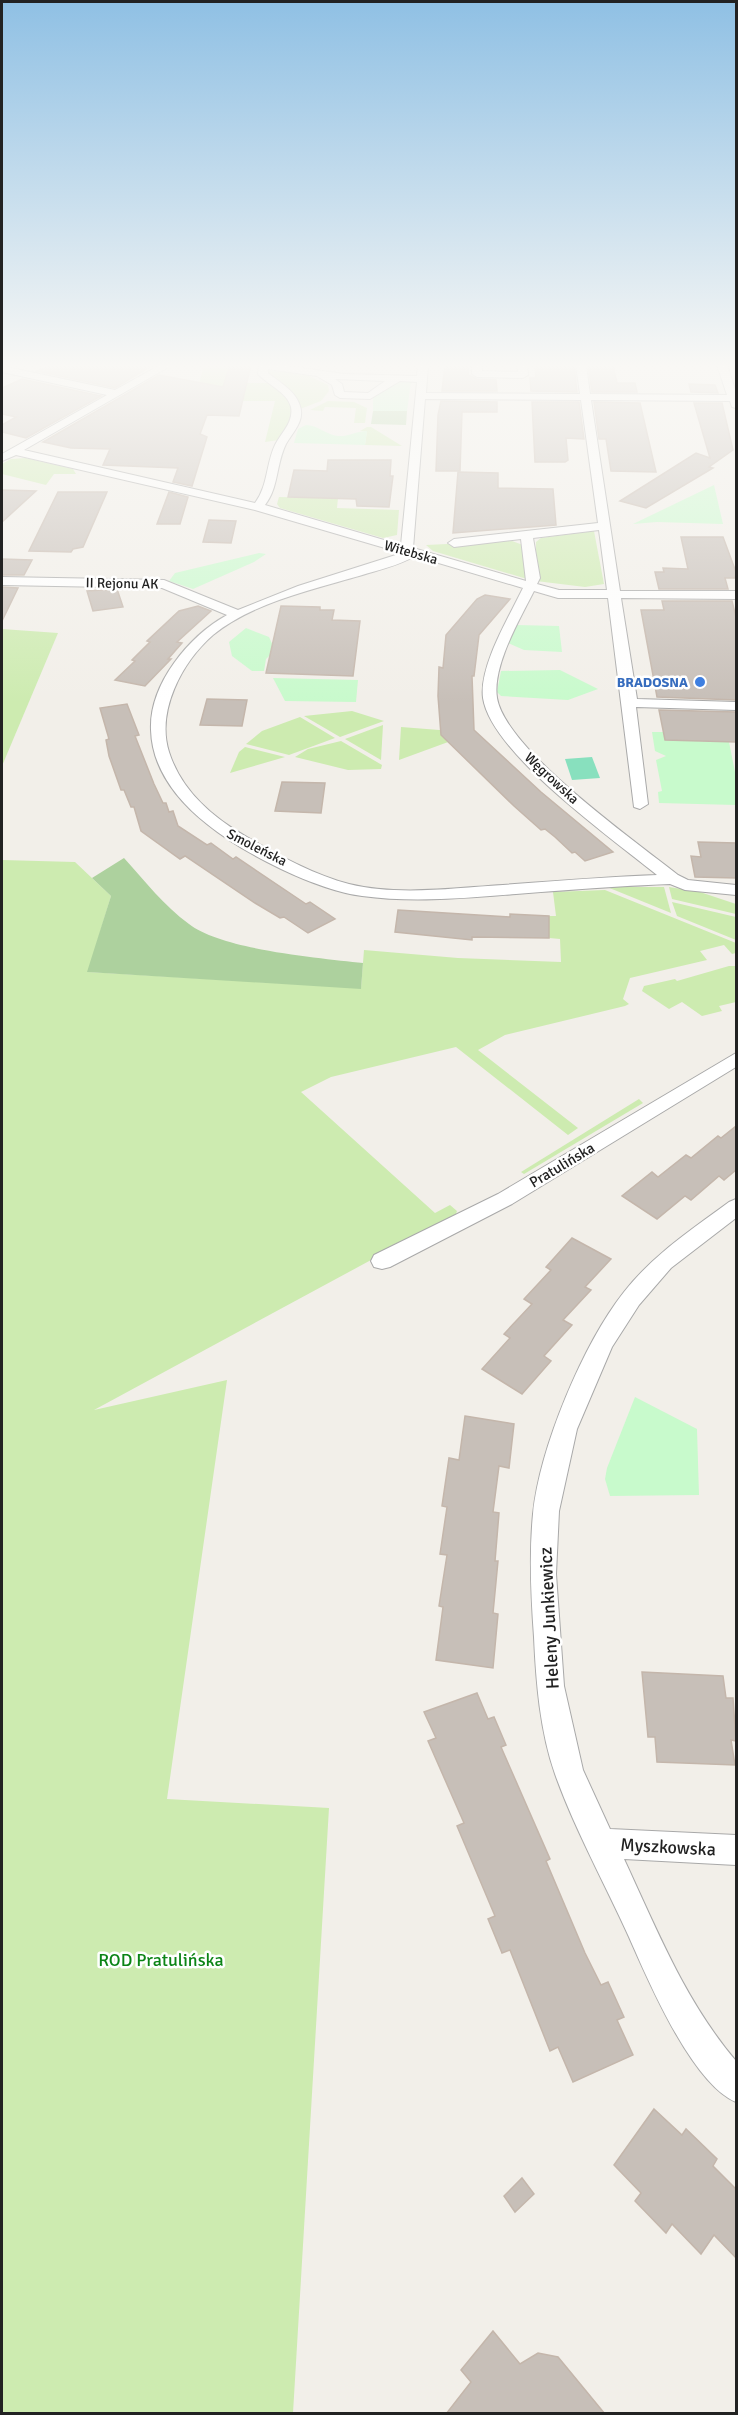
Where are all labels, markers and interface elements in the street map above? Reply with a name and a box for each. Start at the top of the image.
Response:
street label: Witebska [382,537,440,568]
street label: II Rejonu AK [85,574,159,593]
place label: BRADOSNA [617,674,688,691]
marker: BRADOSNA [693,675,707,689]
street label: Węgrowska [521,749,582,808]
street label: Smoleńska [224,825,290,870]
street label: Pratulińska [526,1139,598,1191]
street label: Heleny Junkiewicz [534,1546,564,1690]
street label: Myszkowska [620,1834,716,1860]
park label: ROD Pratulińska [98,1949,224,1971]

